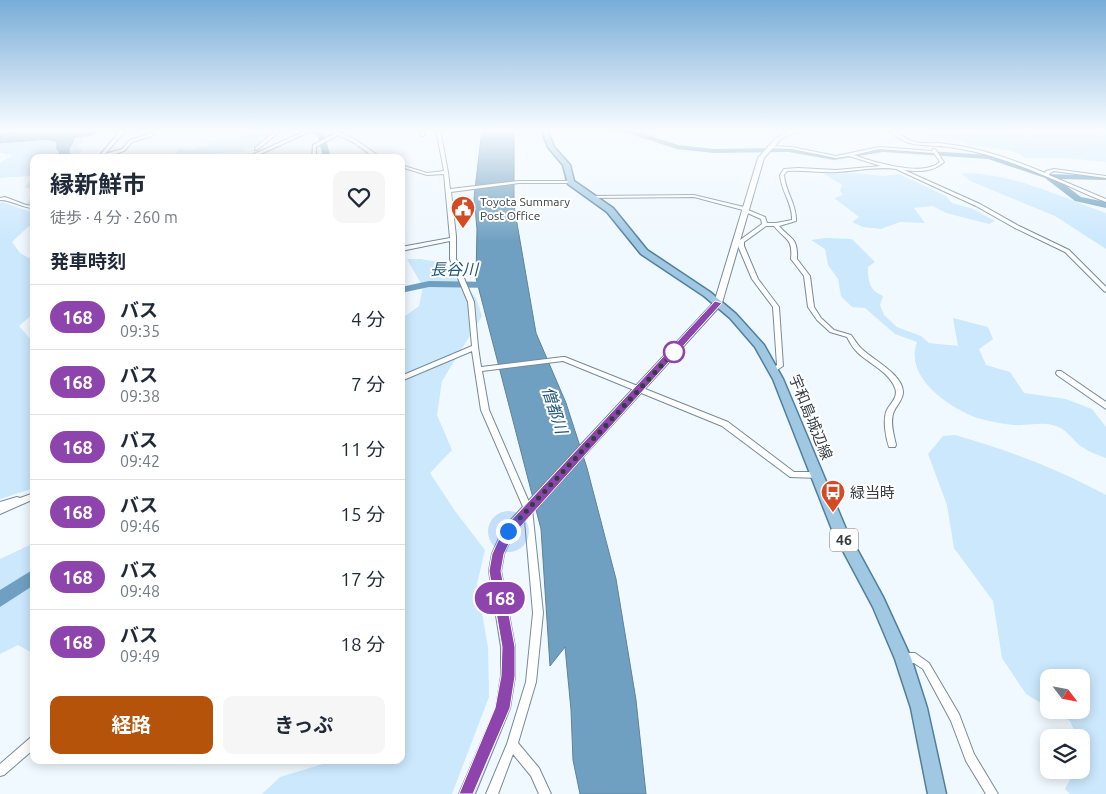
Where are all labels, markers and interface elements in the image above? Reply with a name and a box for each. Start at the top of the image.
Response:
text: 縁新鮮市 [50,171,146,198]
button: heart [333,171,385,223]
public building icon: Toyota Summary Post Office [450,195,476,229]
place label: Toyota Summary Post Office [480,195,570,222]
text: 徒歩 · 4 分 · 260 m [50,208,178,226]
text: 発車時刻 [50,250,126,272]
water label: 長谷川 [430,260,480,278]
text: バス [120,299,158,321]
text: 168 [62,307,93,327]
text: 4 分 [351,308,385,330]
text: 09:35 [120,322,160,340]
unlabelled marker [663,341,685,363]
text: バス [120,364,158,386]
text: 168 [62,372,93,392]
street label: 宇和島城辺線 [786,372,836,462]
text: 7 分 [351,373,385,395]
water label: 僧都川 [539,384,572,438]
text: 09:38 [120,387,160,405]
text: バス [120,429,158,451]
text: 168 [62,437,93,457]
text: 11 分 [340,438,385,460]
text: 09:42 [120,452,160,470]
bus stop icon: 緑当時 [820,479,846,513]
place label: 緑当時 [850,484,895,501]
text: バス [120,494,158,516]
text: 168 [62,502,93,522]
text: 15 分 [340,503,385,525]
text: 09:46 [120,517,160,535]
your location [496,519,521,544]
road number: 46 [830,528,858,552]
text: バス [120,559,158,581]
text: 168 [62,567,93,587]
text: 17 分 [340,568,385,590]
text: 09:48 [120,582,160,600]
line badge: 168 [471,582,529,614]
text: 168 [485,588,515,608]
text: バス [120,624,158,646]
text: 168 [62,632,93,652]
text: 18 分 [340,633,385,655]
text: 09:49 [120,647,160,665]
north arrow [1040,669,1090,719]
map controls [1040,669,1090,779]
button: 経路 [50,696,213,754]
button: きっぷ [223,696,385,754]
button: layers [1040,729,1090,779]

